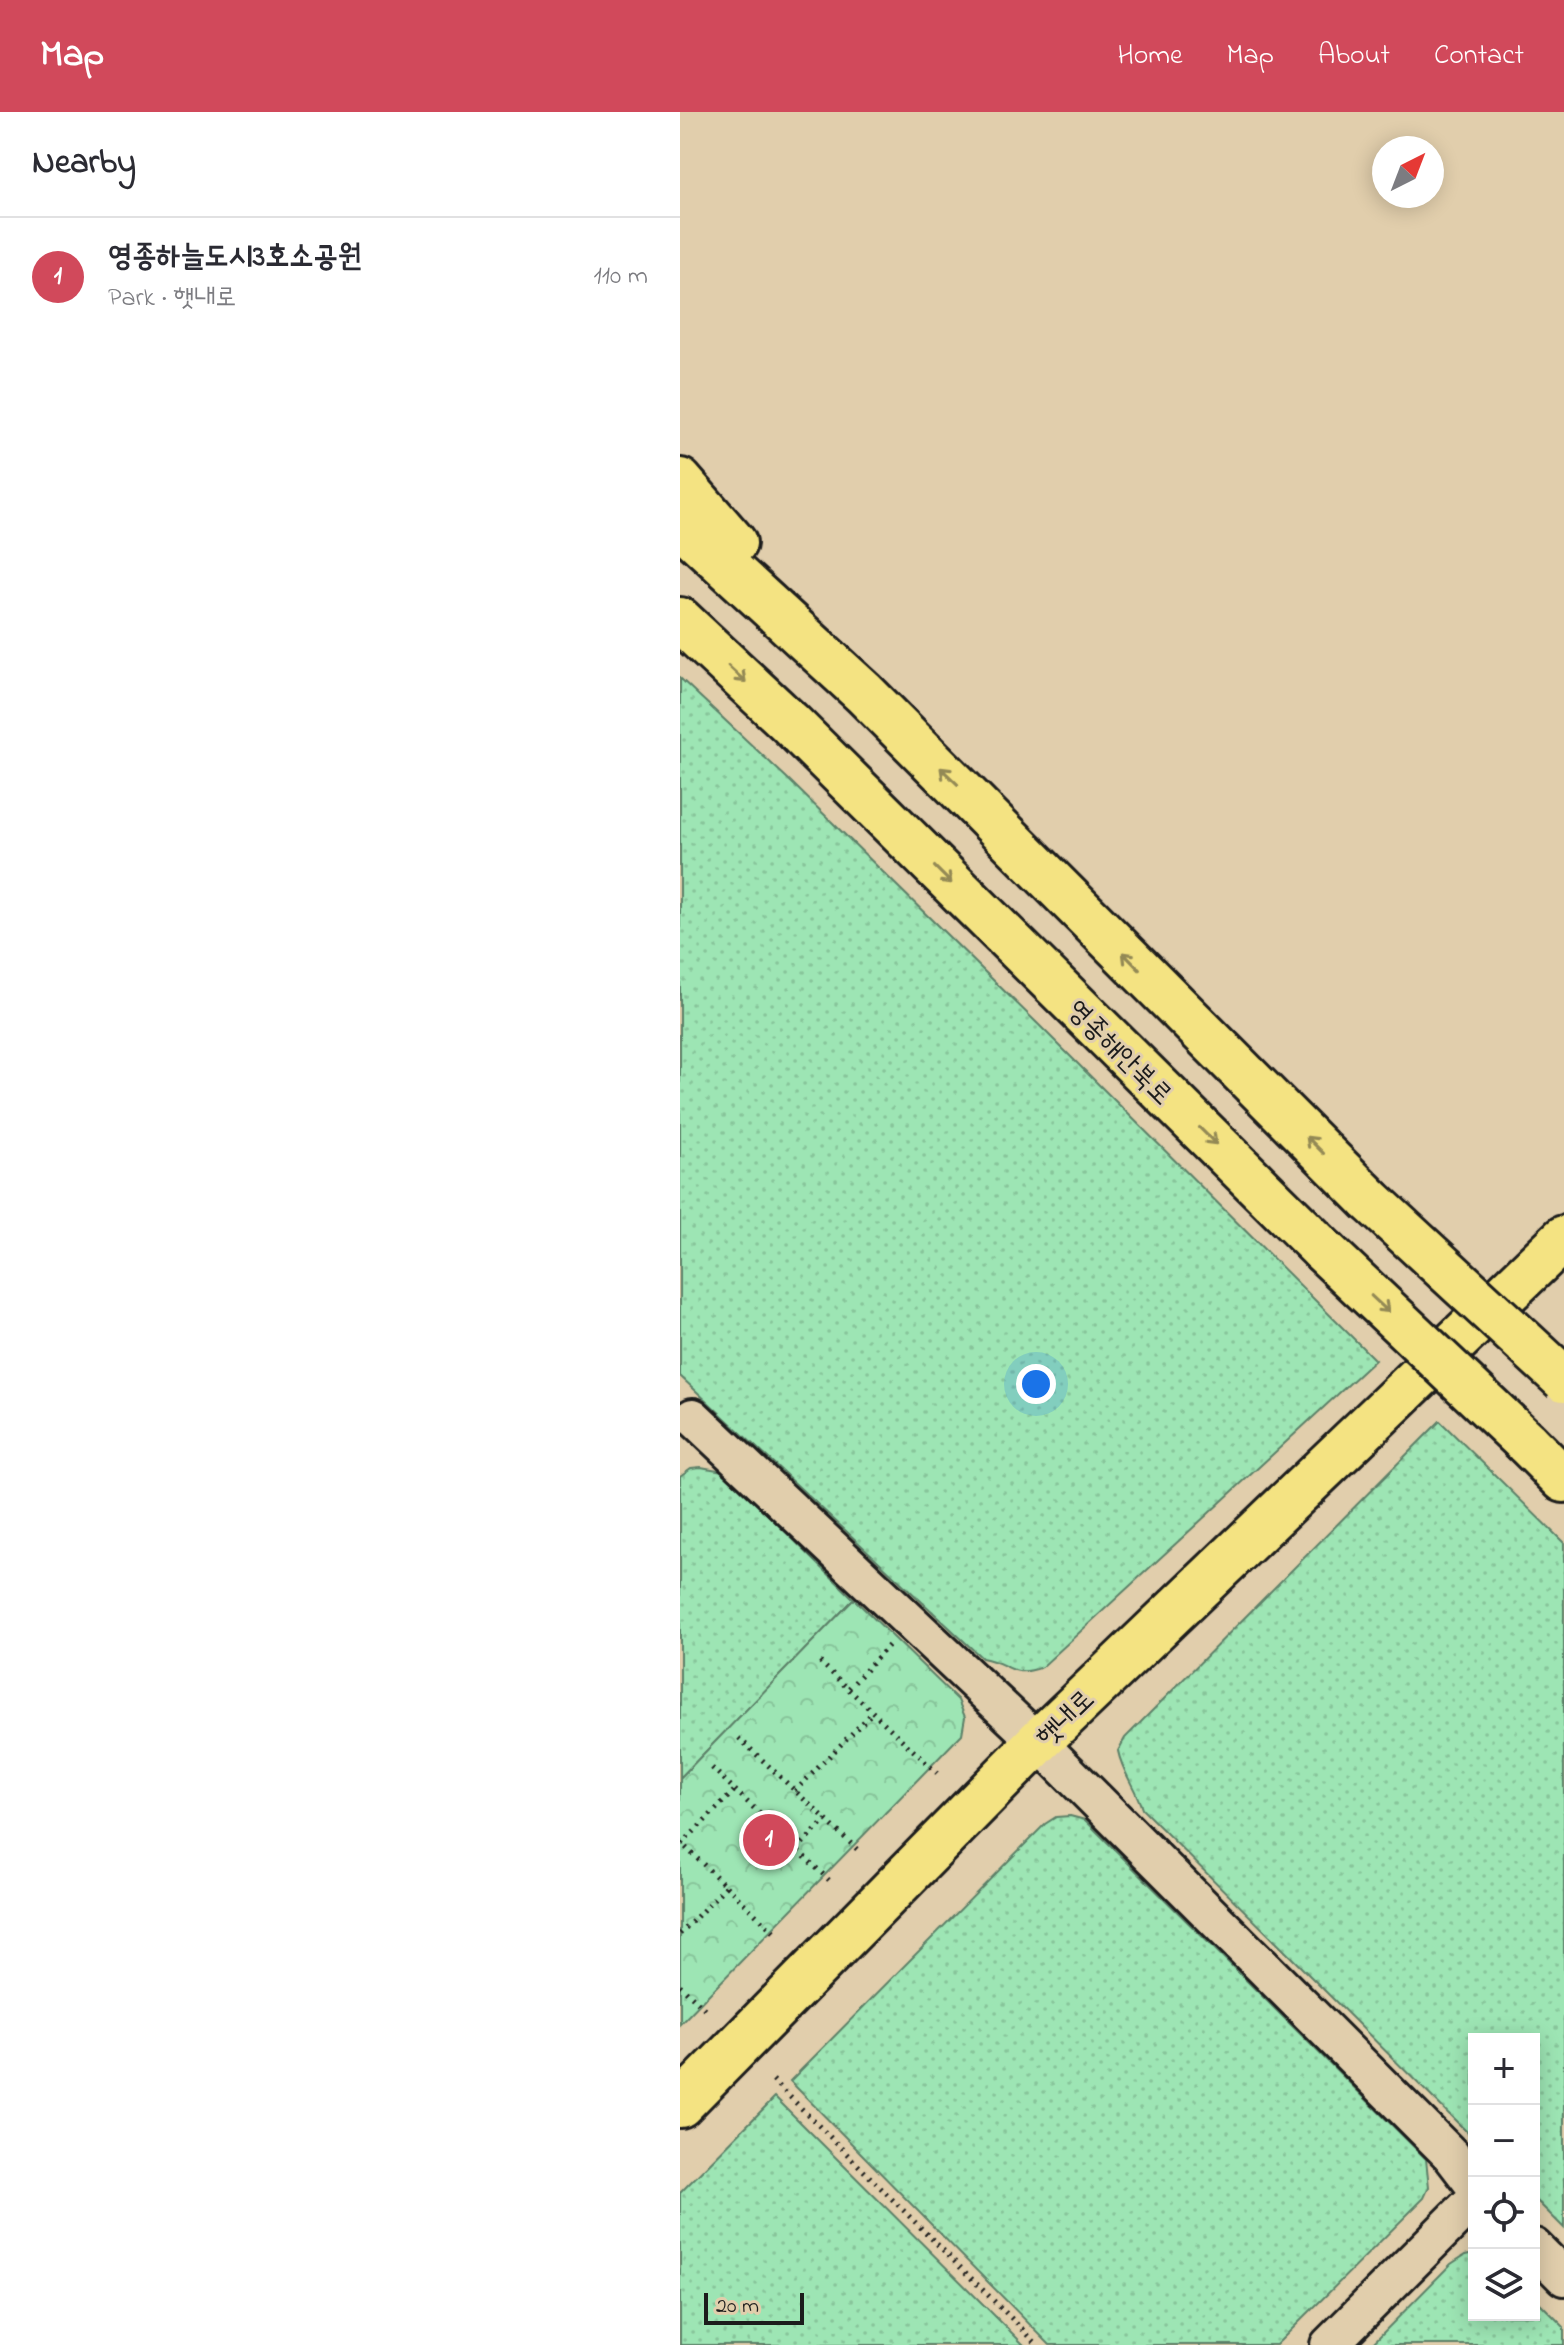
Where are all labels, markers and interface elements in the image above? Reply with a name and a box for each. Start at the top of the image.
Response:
text: Map [40,28,104,84]
text: Home [1117,36,1183,77]
text: Map [1227,36,1274,77]
text: About [1318,36,1390,77]
text: Contact [1434,36,1524,77]
north arrow [1372,136,1444,208]
text: Nearby [32,139,136,189]
text: 영종하늘도시3호소공원 [108,236,362,280]
text: 1 [54,258,62,296]
text: 110 m [594,258,648,296]
text: Park · 햇내로 [108,280,236,318]
one-way arrow [727,664,747,683]
one-way arrow [940,767,959,786]
one-way arrow [933,865,953,884]
one-way arrow [1122,952,1141,971]
street label: 영종해안북로 [1056,991,1181,1116]
one-way arrow [1198,1126,1217,1145]
one-way arrow [1306,1136,1325,1155]
one-way arrow [1369,1294,1389,1312]
your location [1016,1364,1056,1404]
street label: 햇내로 [1028,1681,1105,1758]
pin: 1 [743,1810,795,1870]
map controls [1468,2033,1540,2321]
button: + [1468,2033,1540,2105]
button: − [1468,2105,1540,2177]
button: locate [1468,2177,1540,2249]
button: layers [1468,2249,1540,2321]
scale bar [704,2289,804,2325]
text: 20 m [716,2291,759,2323]

